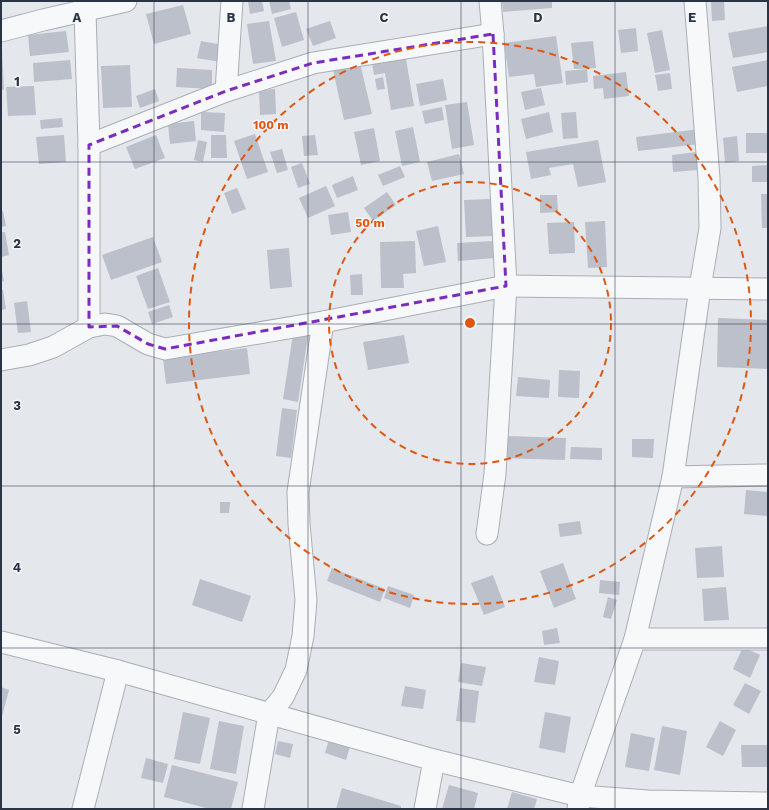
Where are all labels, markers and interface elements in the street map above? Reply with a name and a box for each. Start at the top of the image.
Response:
text: A [73,10,82,25]
text: B [227,10,236,25]
text: C [380,10,389,25]
text: D [533,10,543,25]
text: E [688,10,696,25]
text: 1 [14,74,20,89]
text: 100 m [253,118,289,132]
text: 50 m [355,216,385,230]
text: 2 [13,236,21,251]
centre of rings [463,316,477,330]
text: 3 [13,398,21,413]
text: 4 [13,560,22,575]
text: 5 [13,722,21,737]

